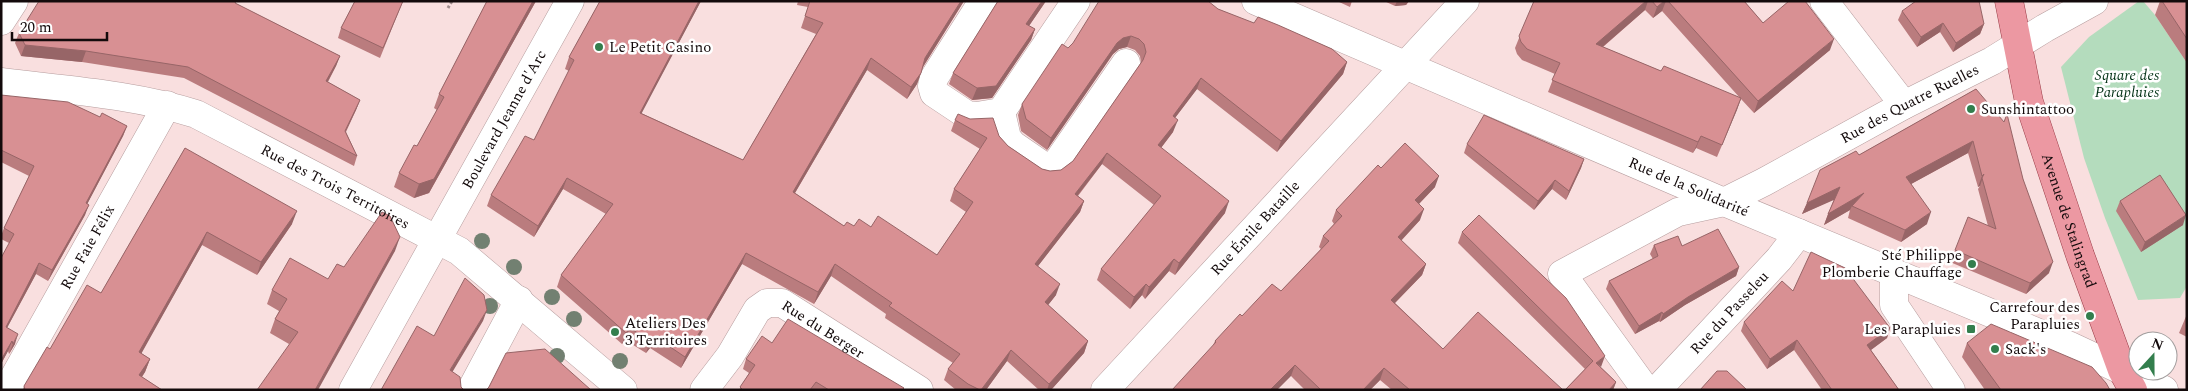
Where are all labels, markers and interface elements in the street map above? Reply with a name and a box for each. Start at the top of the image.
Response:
scale bar [12,10,108,42]
text: 20 m [20,16,52,39]
place label: Le Petit Casino [609,36,711,59]
marker: Le Petit Casino [593,41,605,53]
street label: Boulevard Jeanne d'Arc [456,45,552,193]
street label: Rue des Quatre Ruelles [1836,58,1983,149]
park label: Square des Parapluies [2095,64,2160,104]
place label: Sunshintattoo [1981,98,2074,121]
marker: Sunshintattoo [1965,103,1977,115]
street label: Rue des Trois Territoires [257,138,414,235]
street label: Avenue de Stalingrad [2035,150,2103,291]
street label: Rue de la Solidarité [1625,151,1752,223]
street label: Rue Émile Bataille [1205,175,1305,281]
street label: Rue Faie Félix [54,200,121,294]
place label: Sté Philippe Plomberie Chauffage [1822,244,1962,284]
marker: Sté Philippe Plomberie Chauffage [1966,258,1978,270]
street label: Rue du Passeleu [1684,266,1774,359]
street label: Rue du Berger [777,294,869,364]
place label: Carrefour des Parapluies [1989,296,2080,336]
marker: Carrefour des Parapluies [2084,310,2096,322]
place label: Ateliers Des 3 Territoires [625,312,707,352]
place label: Les Parapluies [1864,318,1961,341]
marker: Les Parapluies [1965,323,1977,335]
marker: Ateliers Des 3 Territoires [609,326,621,338]
north arrow [2128,331,2178,381]
text: N [2148,332,2167,356]
place label: Sack's [2005,338,2046,361]
marker: Sack's [1989,343,2001,355]

